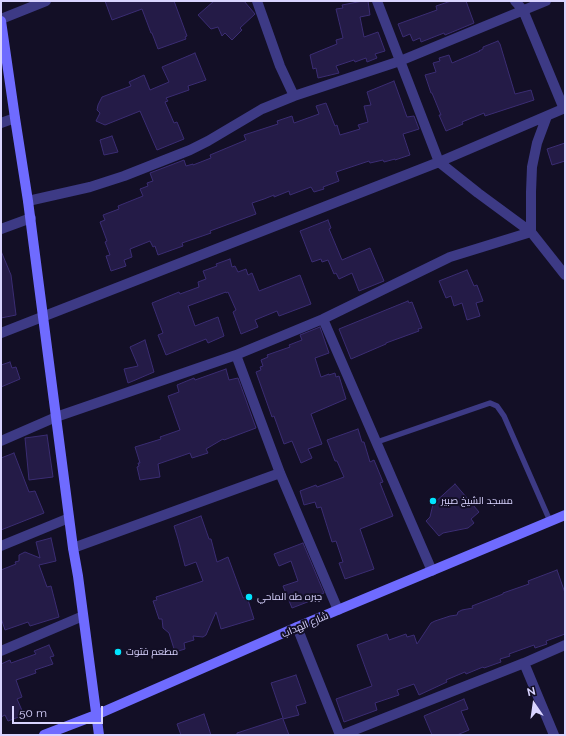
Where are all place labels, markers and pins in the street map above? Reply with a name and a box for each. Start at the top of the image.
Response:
place label: مسجد الشيخ صبير [441,495,513,507]
marker: مسجد الشيخ صبير [428,496,438,506]
place label: جبره طه الماحي [257,591,322,603]
marker: جبره طه الماحي [244,592,254,602]
place label: مطعم فتوت [126,646,178,658]
marker: مطعم فتوت [113,647,123,657]

